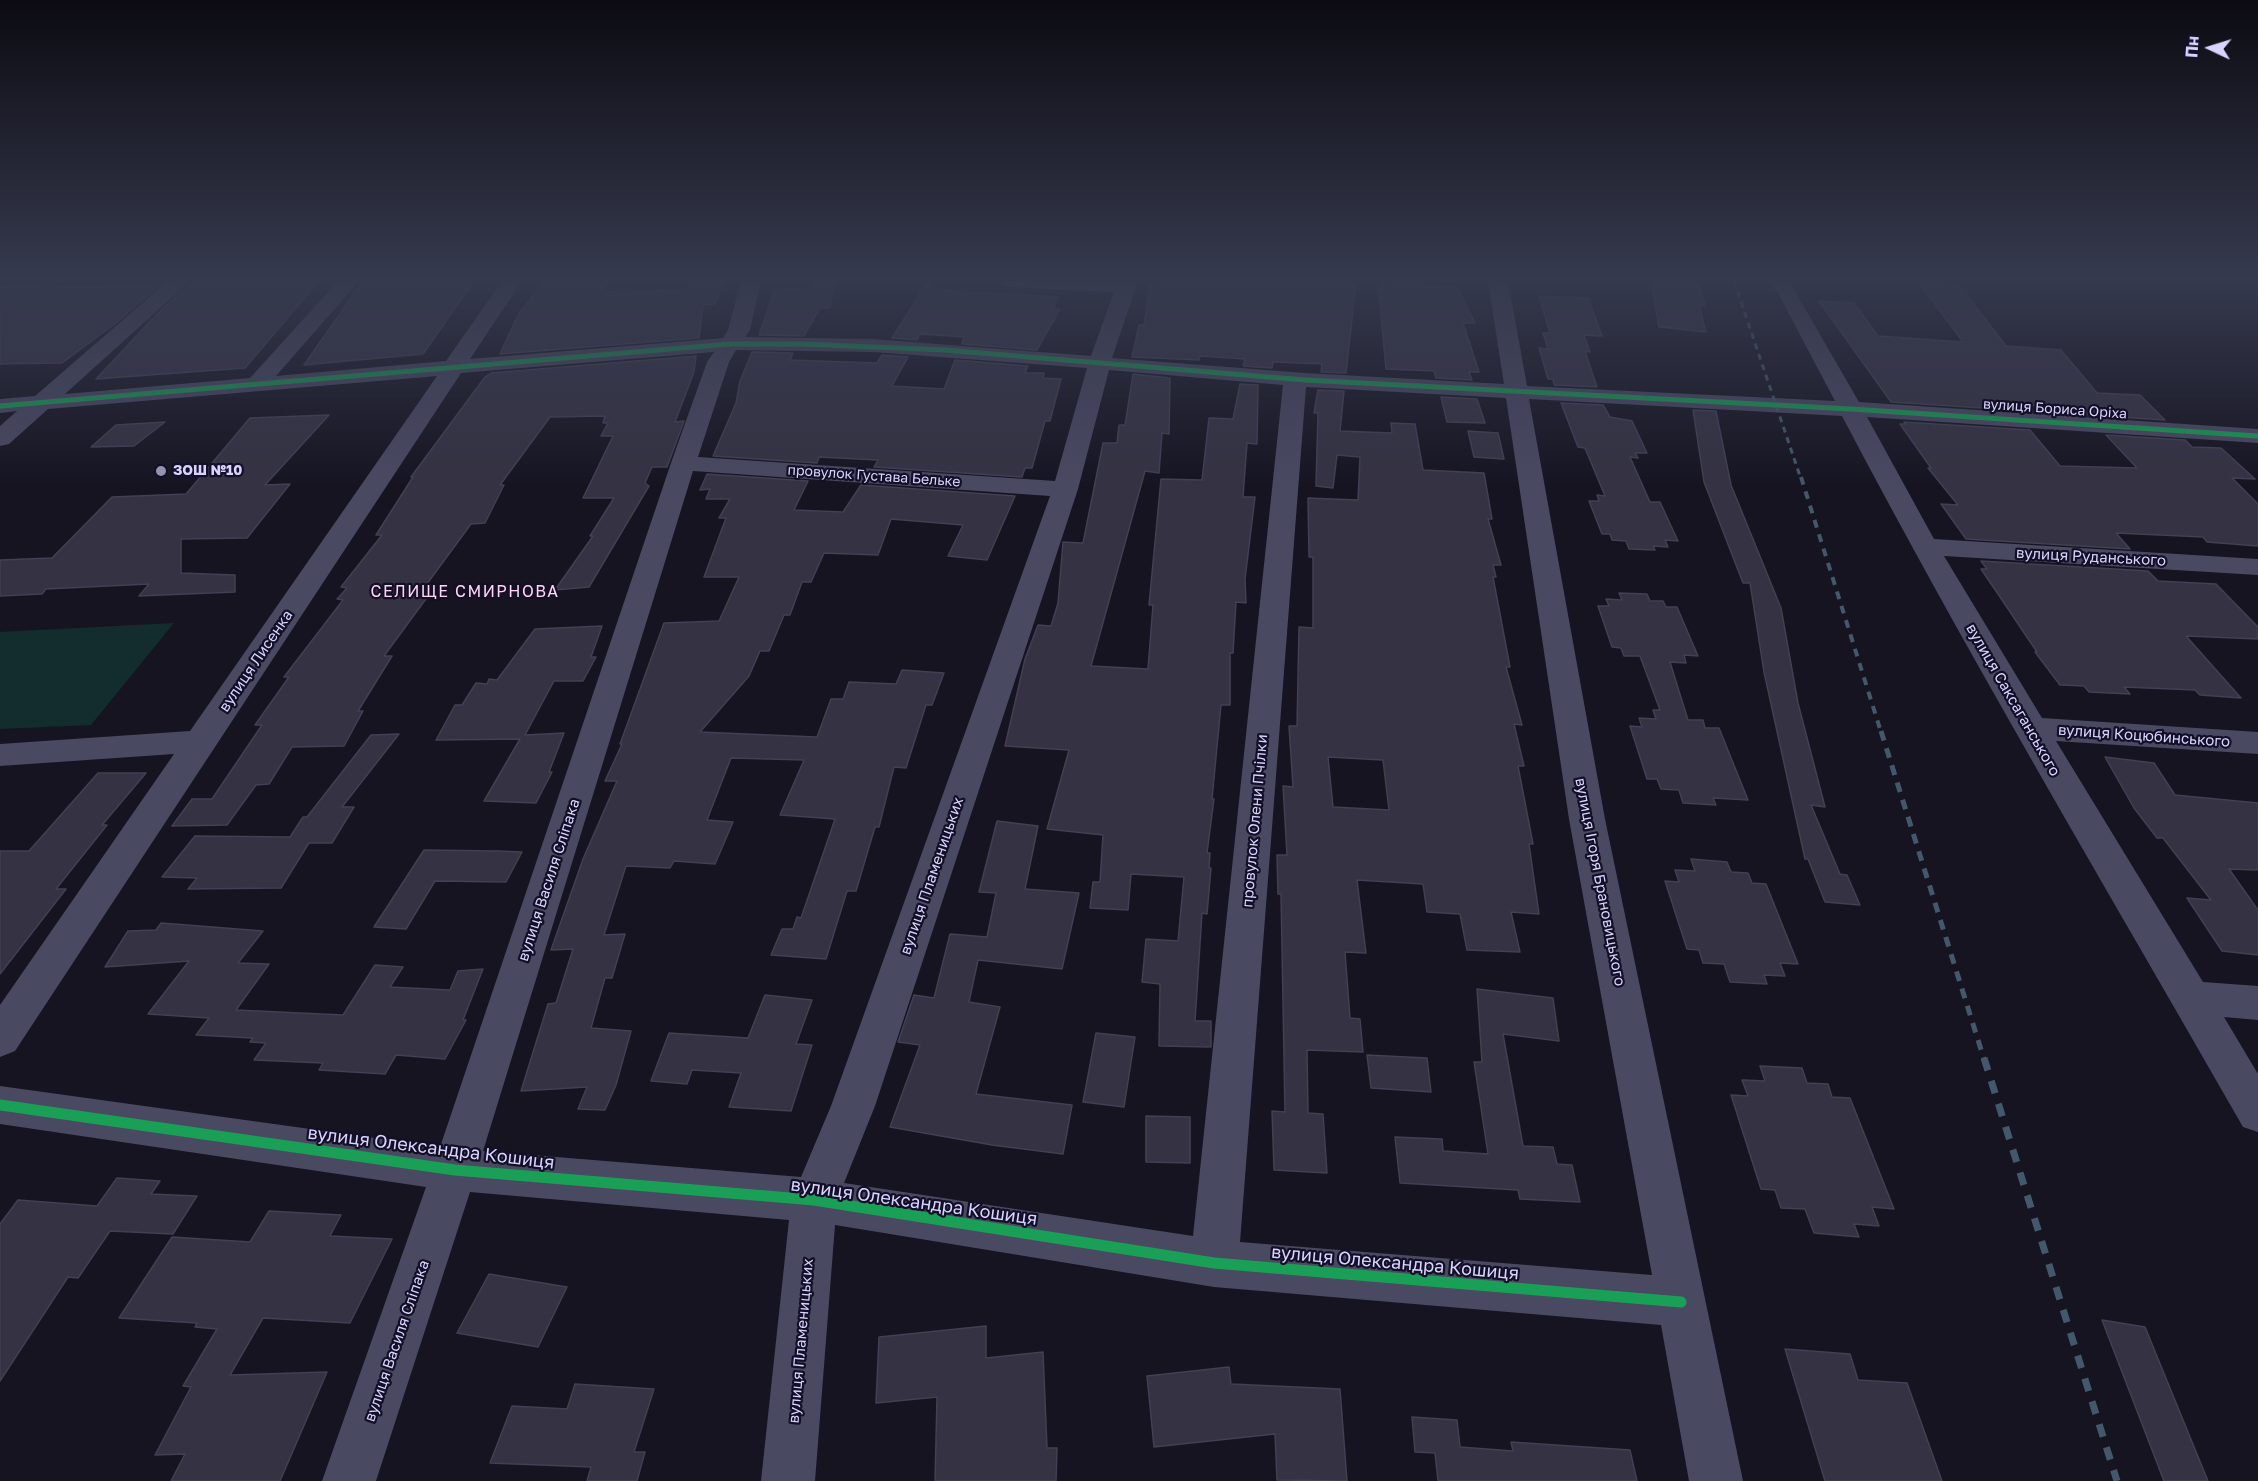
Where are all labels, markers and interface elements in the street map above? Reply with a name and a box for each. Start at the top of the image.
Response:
north arrow [2180,18,2240,78]
text: Пн [2181,35,2203,58]
street label: вулиця Бориса Оріха [1982,396,2128,422]
street label: провулок Густава Бельке [787,462,961,490]
place label: ЗОШ №10 [173,463,242,479]
marker: ЗОШ №10 [154,464,168,478]
street label: вулиця Руданського [2016,544,2166,570]
district label: СЕЛИЩЕ СМИРНОВА [371,582,559,602]
street label: вулиця Лисенка [215,607,297,715]
street label: вулиця Саксаганського [1962,621,2064,779]
street label: вулиця Коцюбинського [2057,721,2231,751]
street label: провулок Олени Пчілки [1238,734,1272,908]
street label: вулиця Ігоря Брановицького [1571,776,1629,988]
street label: вулиця Пламеницьких [897,795,967,957]
street label: вулиця Василя Сліпака [514,796,584,964]
street label: вулиця Олександра Кошиця [306,1122,556,1174]
street label: вулиця Олександра Кошиця [789,1174,1039,1230]
street label: вулиця Олександра Кошиця [1270,1241,1520,1285]
street label: вулиця Василя Сліпака [361,1258,433,1424]
street label: вулиця Пламеницьких [785,1258,817,1424]

